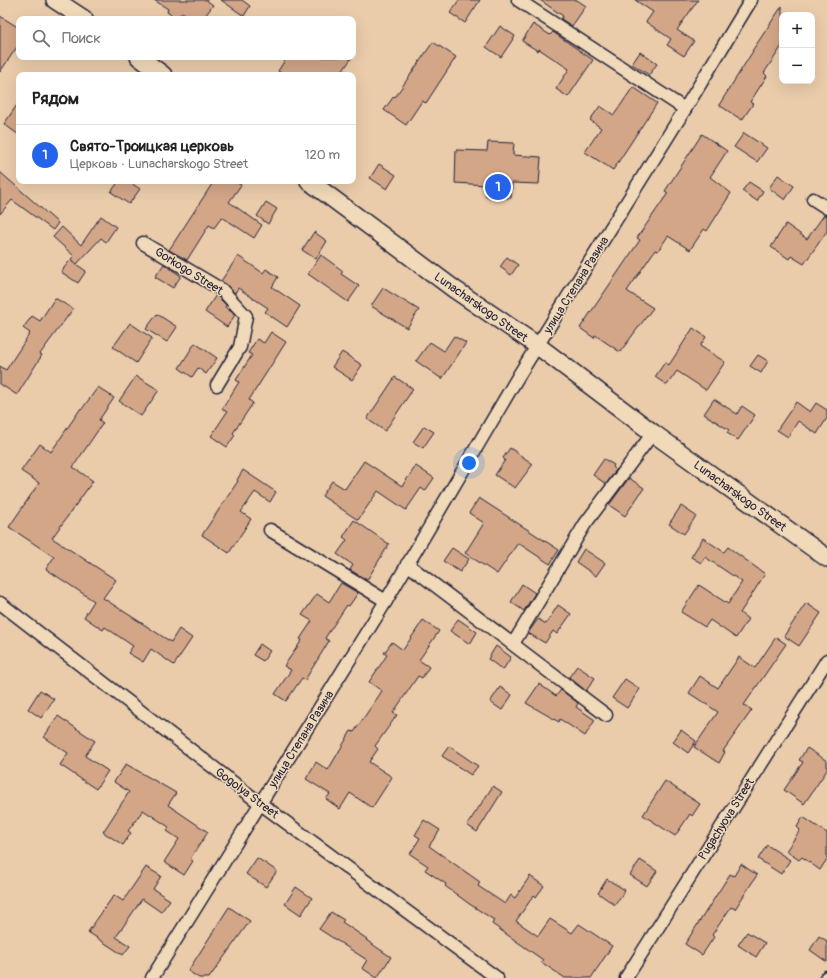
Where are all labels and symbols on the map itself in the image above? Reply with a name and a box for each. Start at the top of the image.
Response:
pin: 1 [485,172,511,202]
street label: улица Степана Разина [540,233,613,338]
street label: Gorkogo Street [152,244,226,298]
street label: Lunacharskogo Street [431,269,531,346]
your location [459,453,479,473]
street label: Lunacharskogo Street [690,458,789,535]
street label: улица Степана Разина [265,687,338,792]
street label: Gogolya Street [212,765,282,822]
street label: Pugachyova Street [695,775,758,863]

